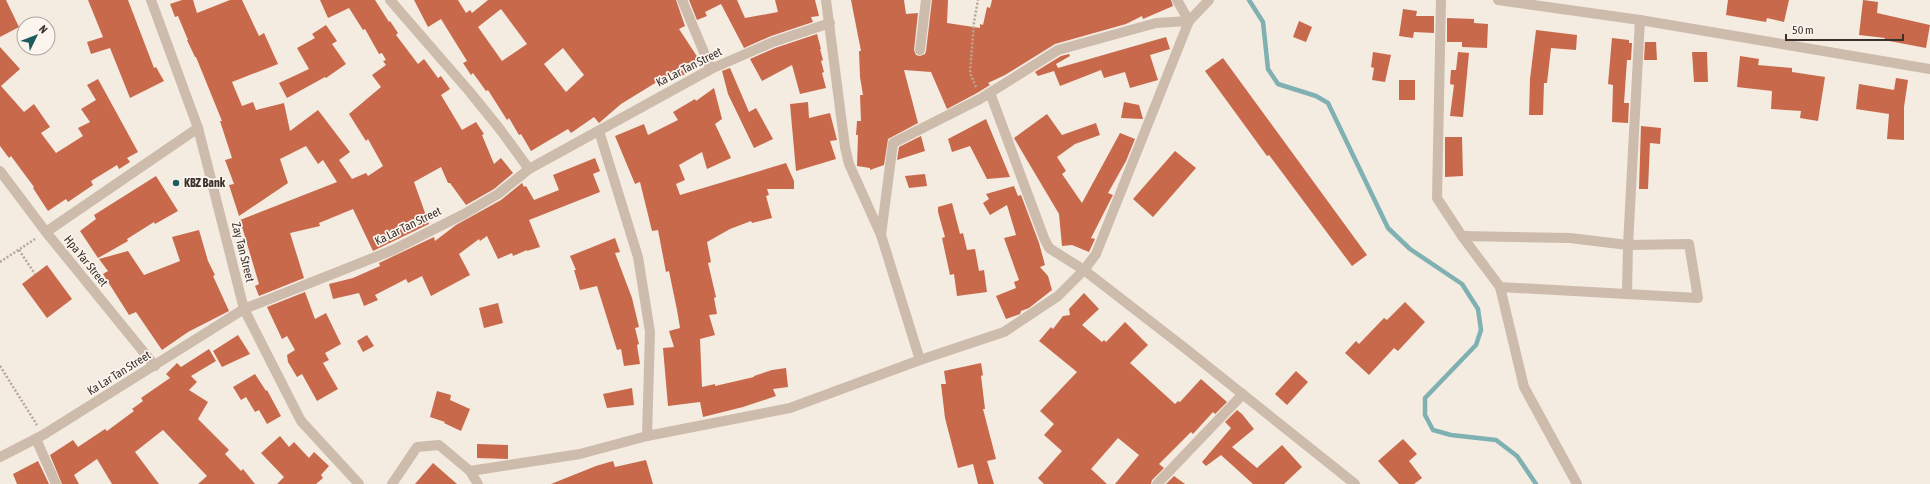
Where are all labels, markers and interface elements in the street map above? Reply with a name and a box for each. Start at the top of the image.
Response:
north arrow [16,16,56,56]
scale bar [1786,16,1903,42]
text: N [37,23,50,36]
text: 50 m [1792,23,1814,37]
street label: Ka Lar Tan Street [654,44,725,90]
place label: KBZ Bank [184,176,226,190]
marker: KBZ Bank [171,178,181,188]
street label: Ka Lar Tan Street [373,204,444,248]
street label: Zay Tan Street [229,221,257,284]
street label: Hpa Yar Street [61,233,111,290]
street label: Ka Lar Tan Street [85,348,154,398]

